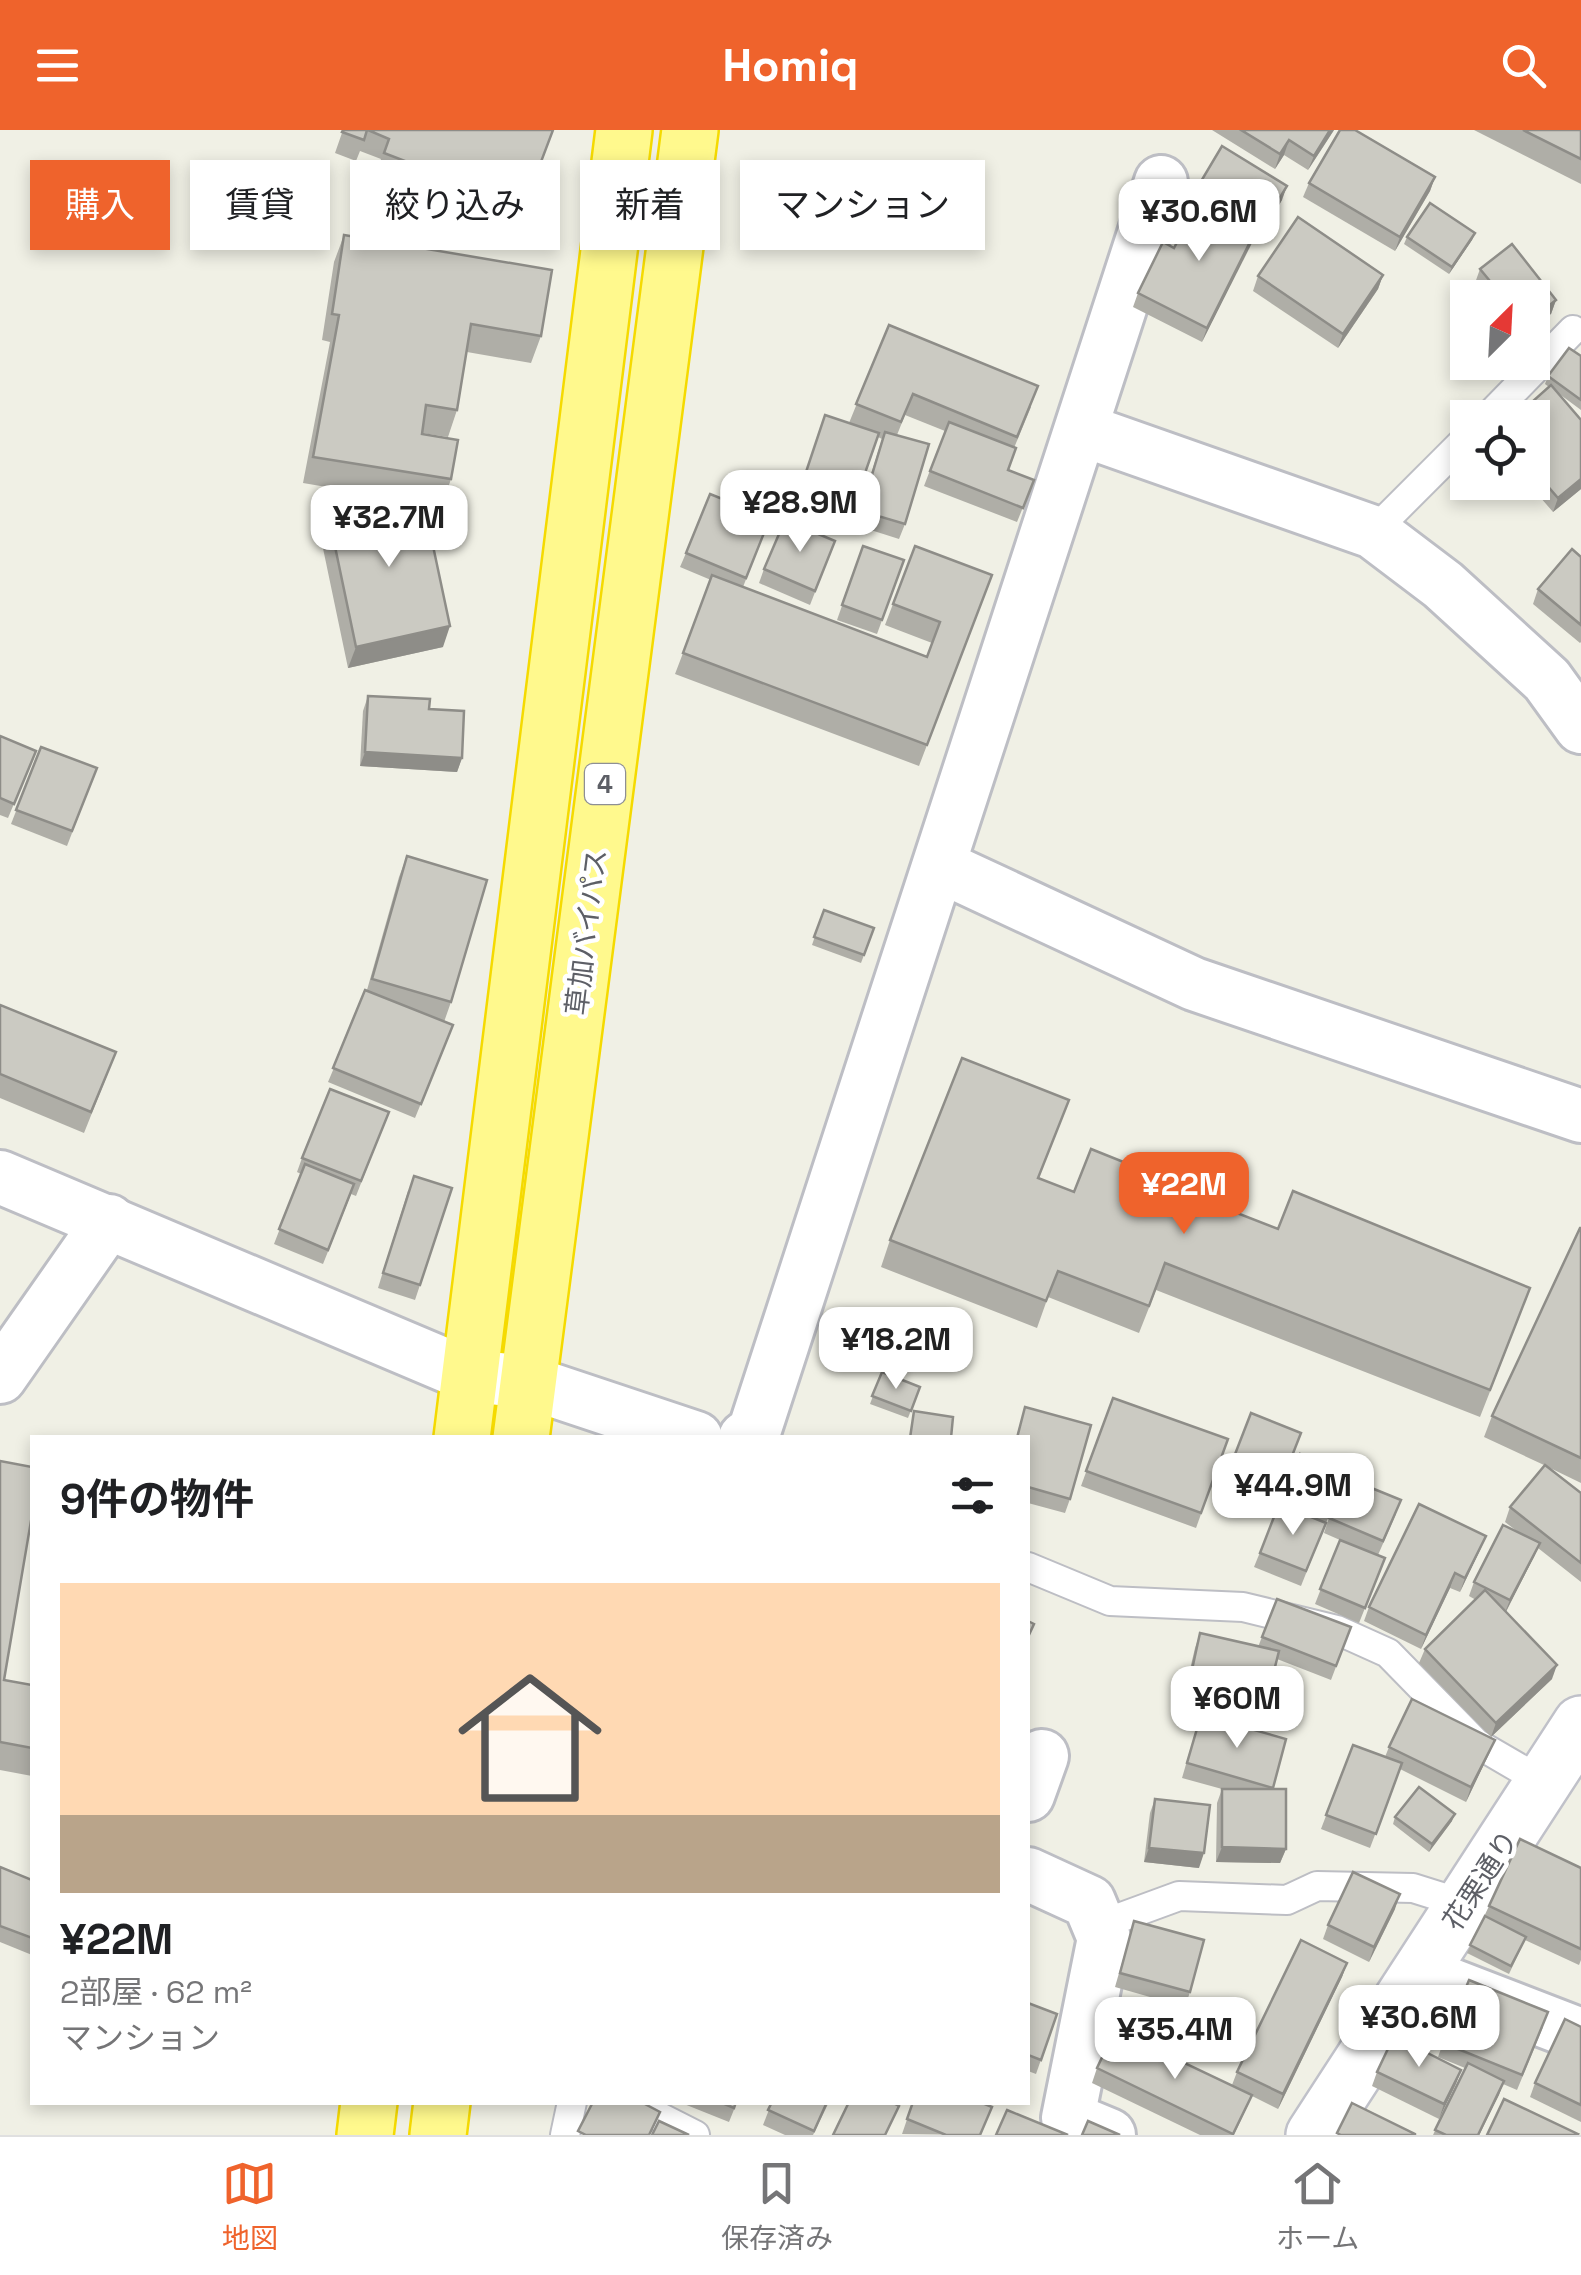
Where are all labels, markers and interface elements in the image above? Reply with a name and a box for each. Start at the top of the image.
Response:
text: Homiq [722,37,859,94]
icon: menu [30,38,85,93]
icon: search [1496,38,1551,93]
chip: 購入 [30,160,170,250]
chip: 賃貸 [190,160,330,250]
chip: 絞り込み [350,160,560,250]
chip: 新着 [580,160,720,250]
chip: マンション [740,160,985,250]
pin: ¥30.6M [1118,179,1280,264]
text: ¥30.6M [1141,191,1257,231]
north arrow [1450,280,1550,380]
map controls [1450,280,1550,500]
button: locate [1450,400,1550,500]
pin: ¥28.9M [719,470,881,555]
text: ¥28.9M [742,482,858,522]
pin: ¥32.7M [308,485,470,570]
text: ¥32.7M [333,497,445,537]
road number: 4 [585,764,625,804]
street label: 草加バイパス [558,847,614,1017]
pin: ¥22M [1125,1152,1243,1237]
text: ¥22M [1141,1164,1227,1204]
pin: ¥18.2M [815,1307,977,1392]
text: ¥18.2M [841,1319,951,1359]
pin: ¥44.9M [1212,1453,1374,1538]
text: ¥44.9M [1234,1465,1352,1505]
icon: filters [945,1468,1000,1523]
text: 9件の物件 [60,1473,254,1526]
icon: home [440,1648,620,1828]
pin: ¥60M [1178,1666,1296,1751]
text: ¥60M [1193,1678,1281,1718]
street label: 花栗通り [1434,1823,1526,1937]
text: ¥22M [60,1913,173,1966]
text: 2部屋 · 62 m² [60,1972,252,2012]
pin: ¥30.6M [1338,1985,1500,2070]
pin: ¥35.4M [1094,1997,1256,2082]
text: ¥30.6M [1361,1997,1477,2037]
text: ¥35.4M [1117,2009,1233,2049]
text: マンション [60,2018,220,2058]
tab: 地図 [222,2156,278,2256]
tab: 保存済み [721,2156,833,2256]
tab: ホーム [1276,2156,1359,2256]

